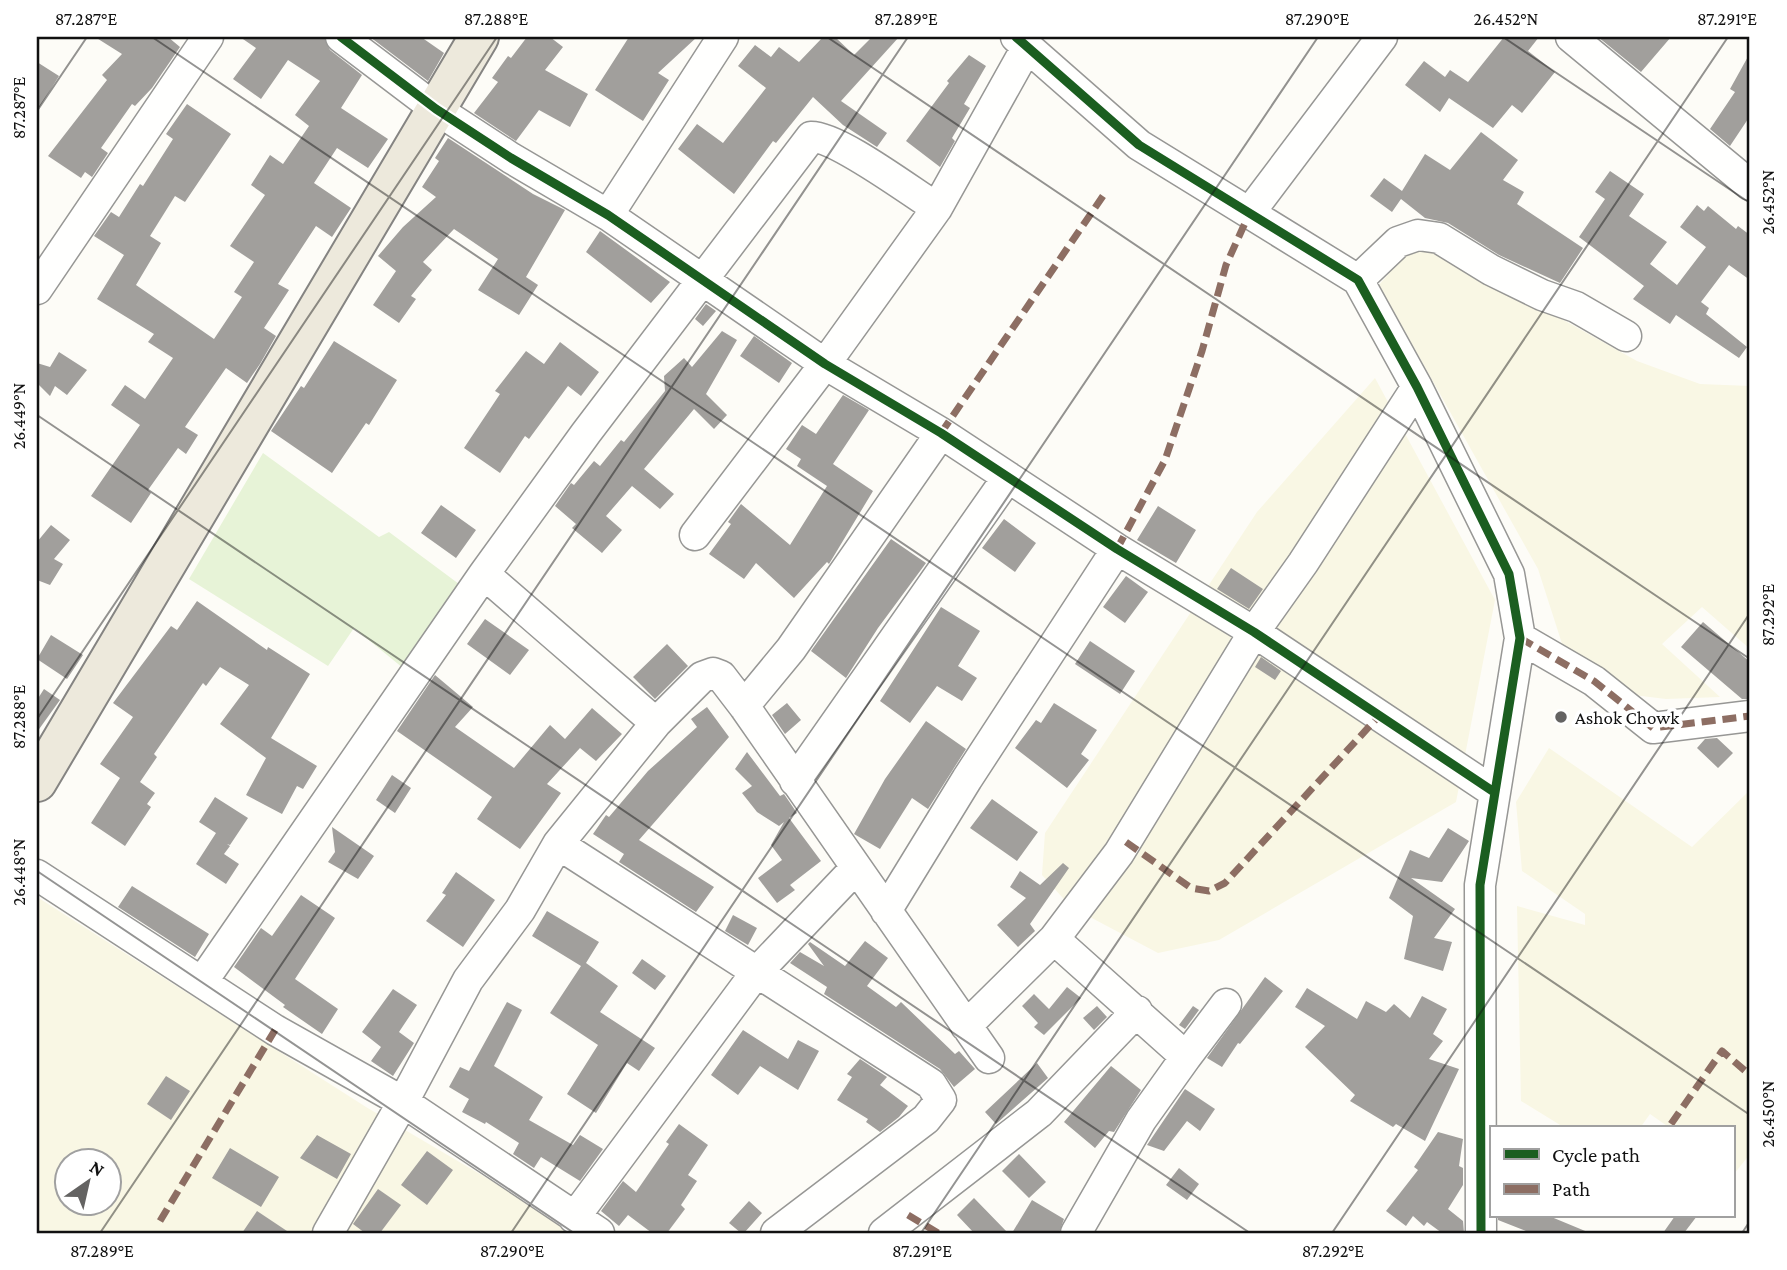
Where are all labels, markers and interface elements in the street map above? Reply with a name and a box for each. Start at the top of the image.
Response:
text: 87.287°E [55,9,117,29]
text: 87.288°E [464,9,528,29]
text: 87.289°E [874,9,938,29]
text: 87.290°E [1285,9,1349,29]
text: 26.452°N [1474,9,1539,29]
text: 87.291°E [1697,9,1757,29]
text: 87.287°E [9,77,29,139]
text: 26.452°N [1758,169,1778,234]
text: 26.449°N [9,383,29,449]
text: 87.292°E [1758,584,1778,646]
text: 87.288°E [9,685,29,749]
place label: Ashok Chowk [1575,707,1680,728]
marker: Ashok Chowk [1553,709,1569,725]
text: 26.448°N [9,838,29,906]
text: 26.450°N [1758,1080,1778,1148]
legend [1490,1126,1734,1218]
text: Cycle path [1552,1143,1640,1167]
north arrow [52,1148,122,1218]
text: N [86,1156,109,1181]
text: Path [1552,1177,1590,1201]
text: 87.289°E [70,1241,134,1261]
text: 87.290°E [480,1241,544,1261]
text: 87.291°E [892,1241,952,1261]
text: 87.292°E [1302,1241,1364,1261]

